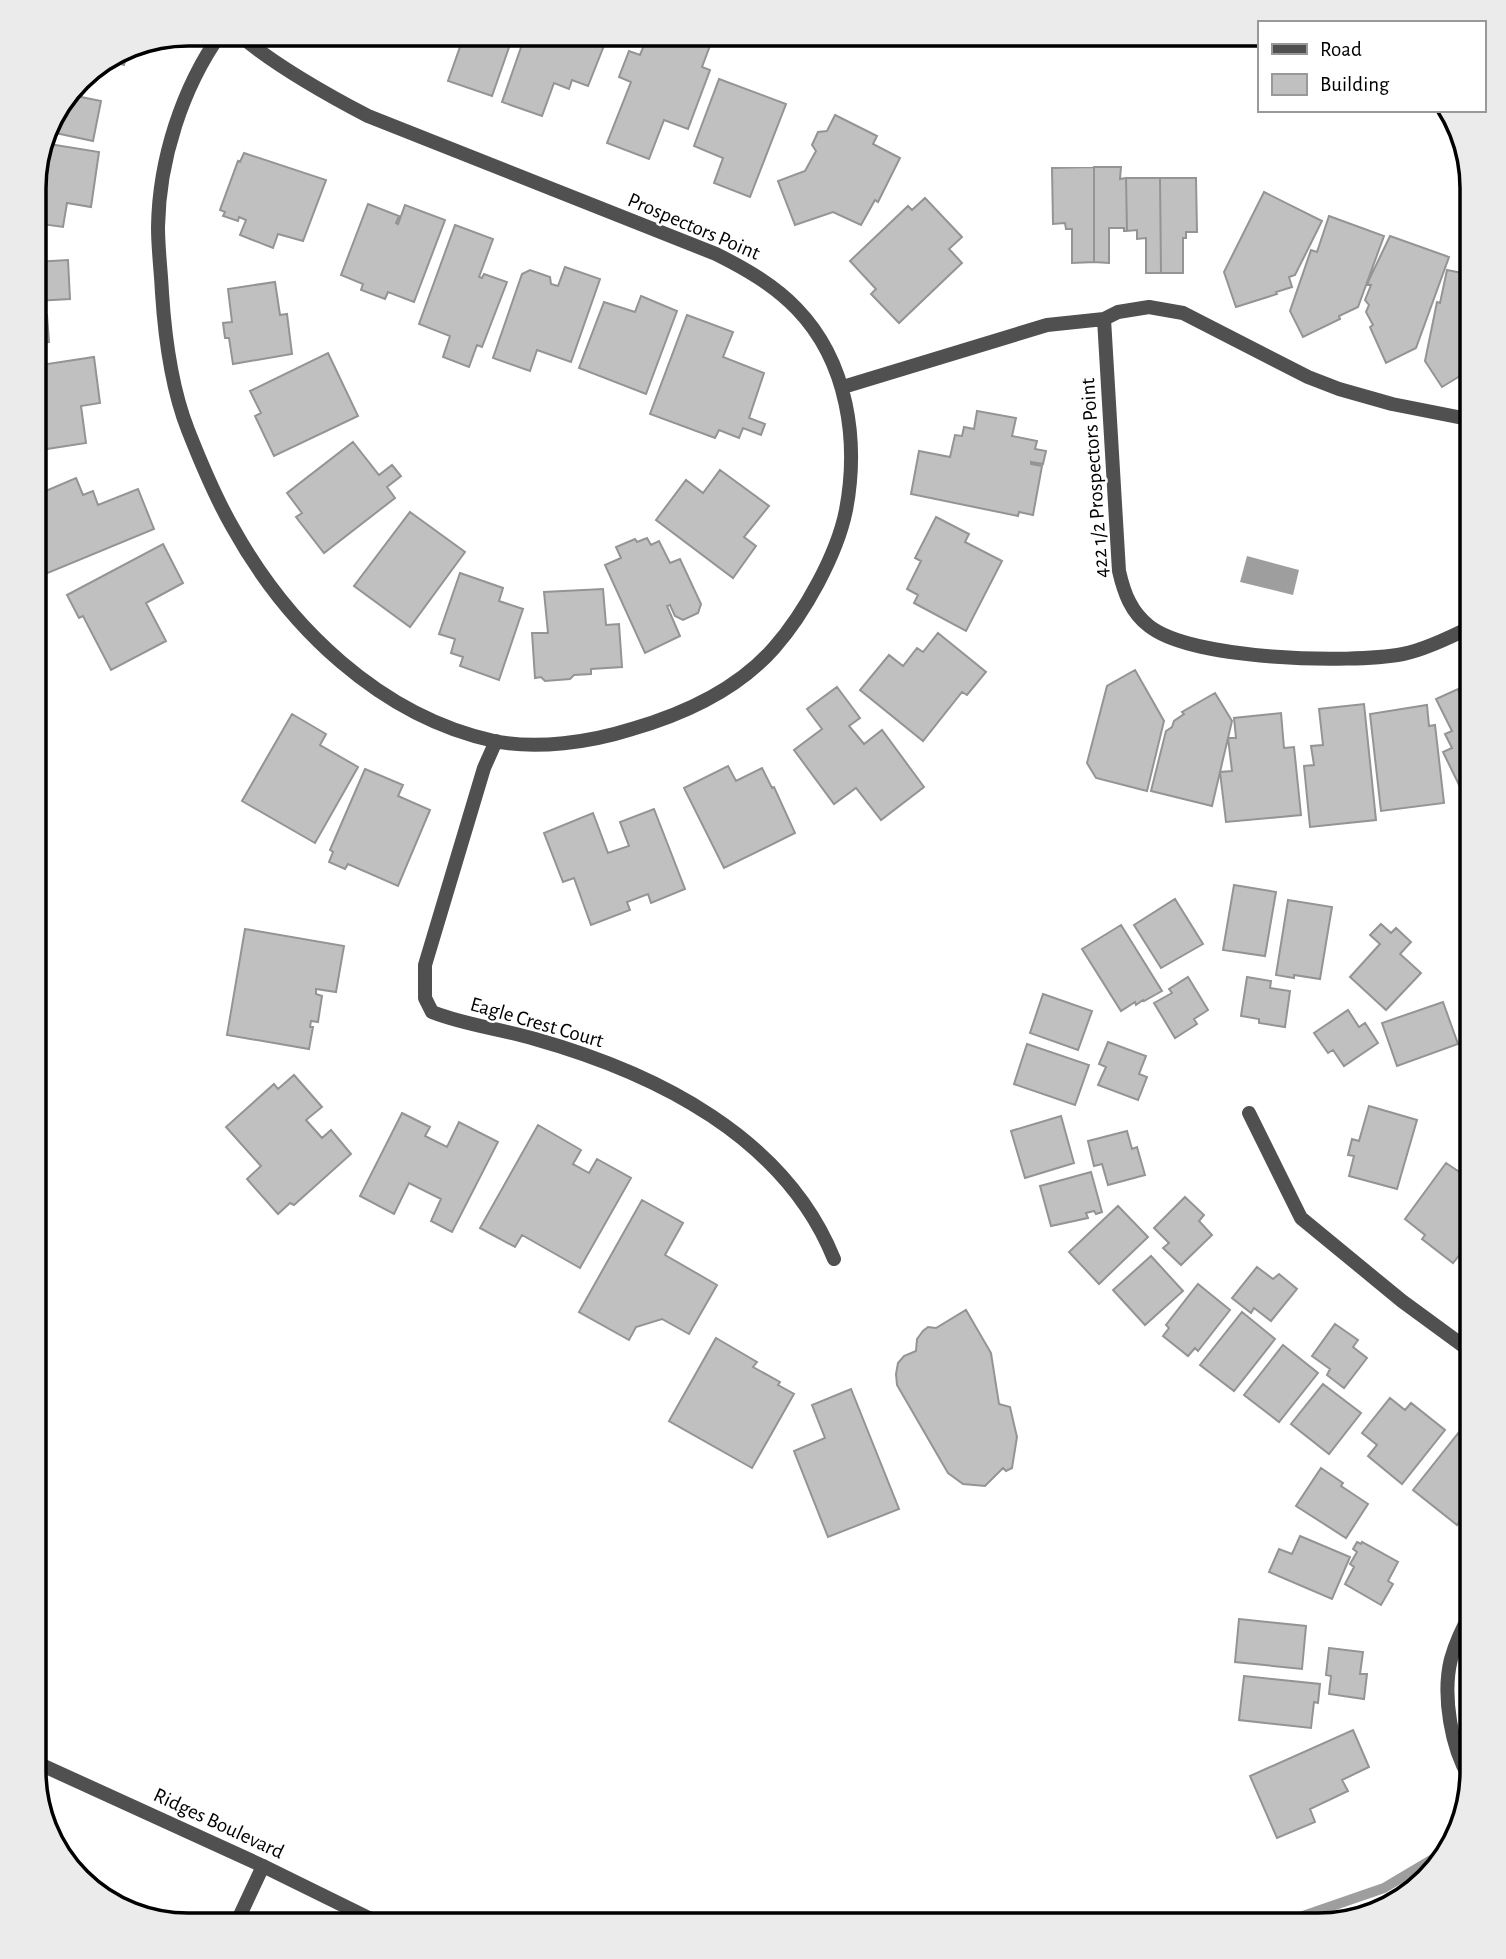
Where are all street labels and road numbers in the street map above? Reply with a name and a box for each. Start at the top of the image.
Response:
street label: Prospectors Point [625,189,763,264]
street label: 422 1/2 Prospectors Point [1077,377,1112,579]
street label: Eagle Crest Court [468,993,606,1052]
street label: Ridges Boulevard [150,1784,287,1863]

